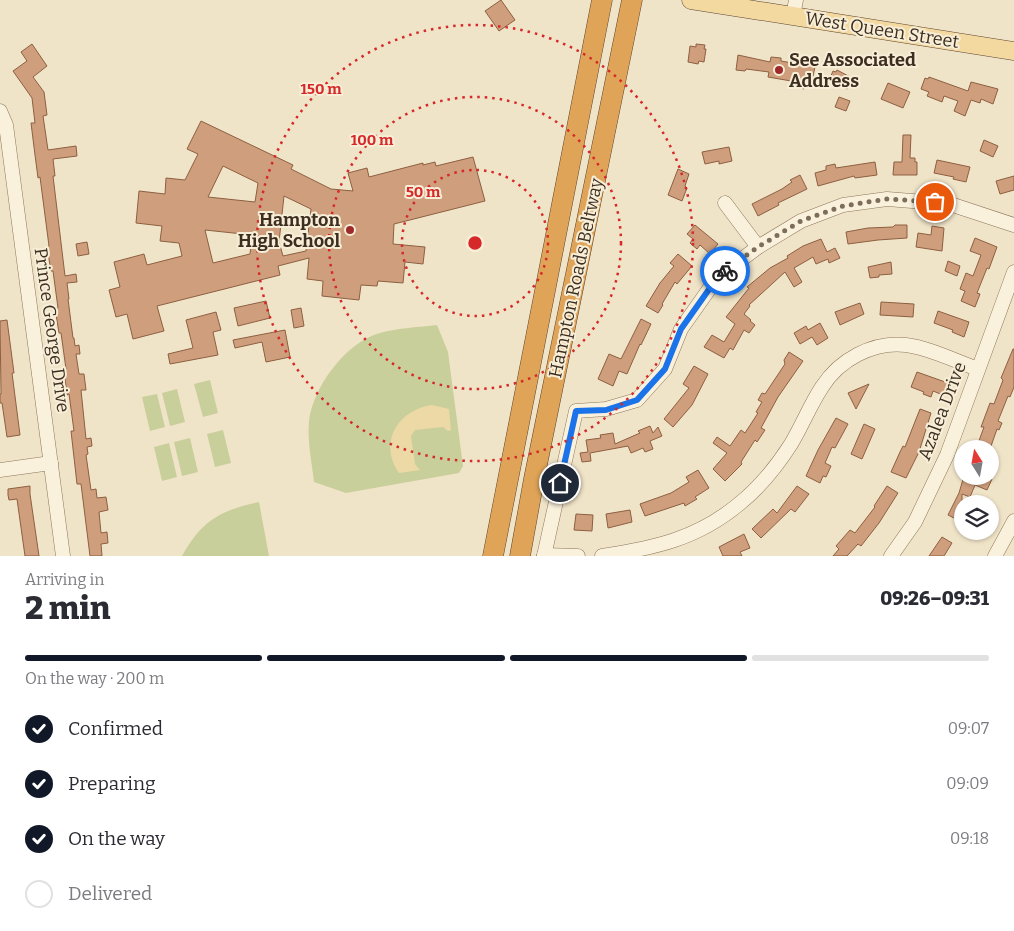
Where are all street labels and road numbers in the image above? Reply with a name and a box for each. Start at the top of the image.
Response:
street label: West Queen Street [803,7,961,53]
street label: Hampton Roads Beltway [544,176,608,380]
street label: Prince George Drive [30,246,74,414]
street label: Azalea Drive [913,359,971,463]

